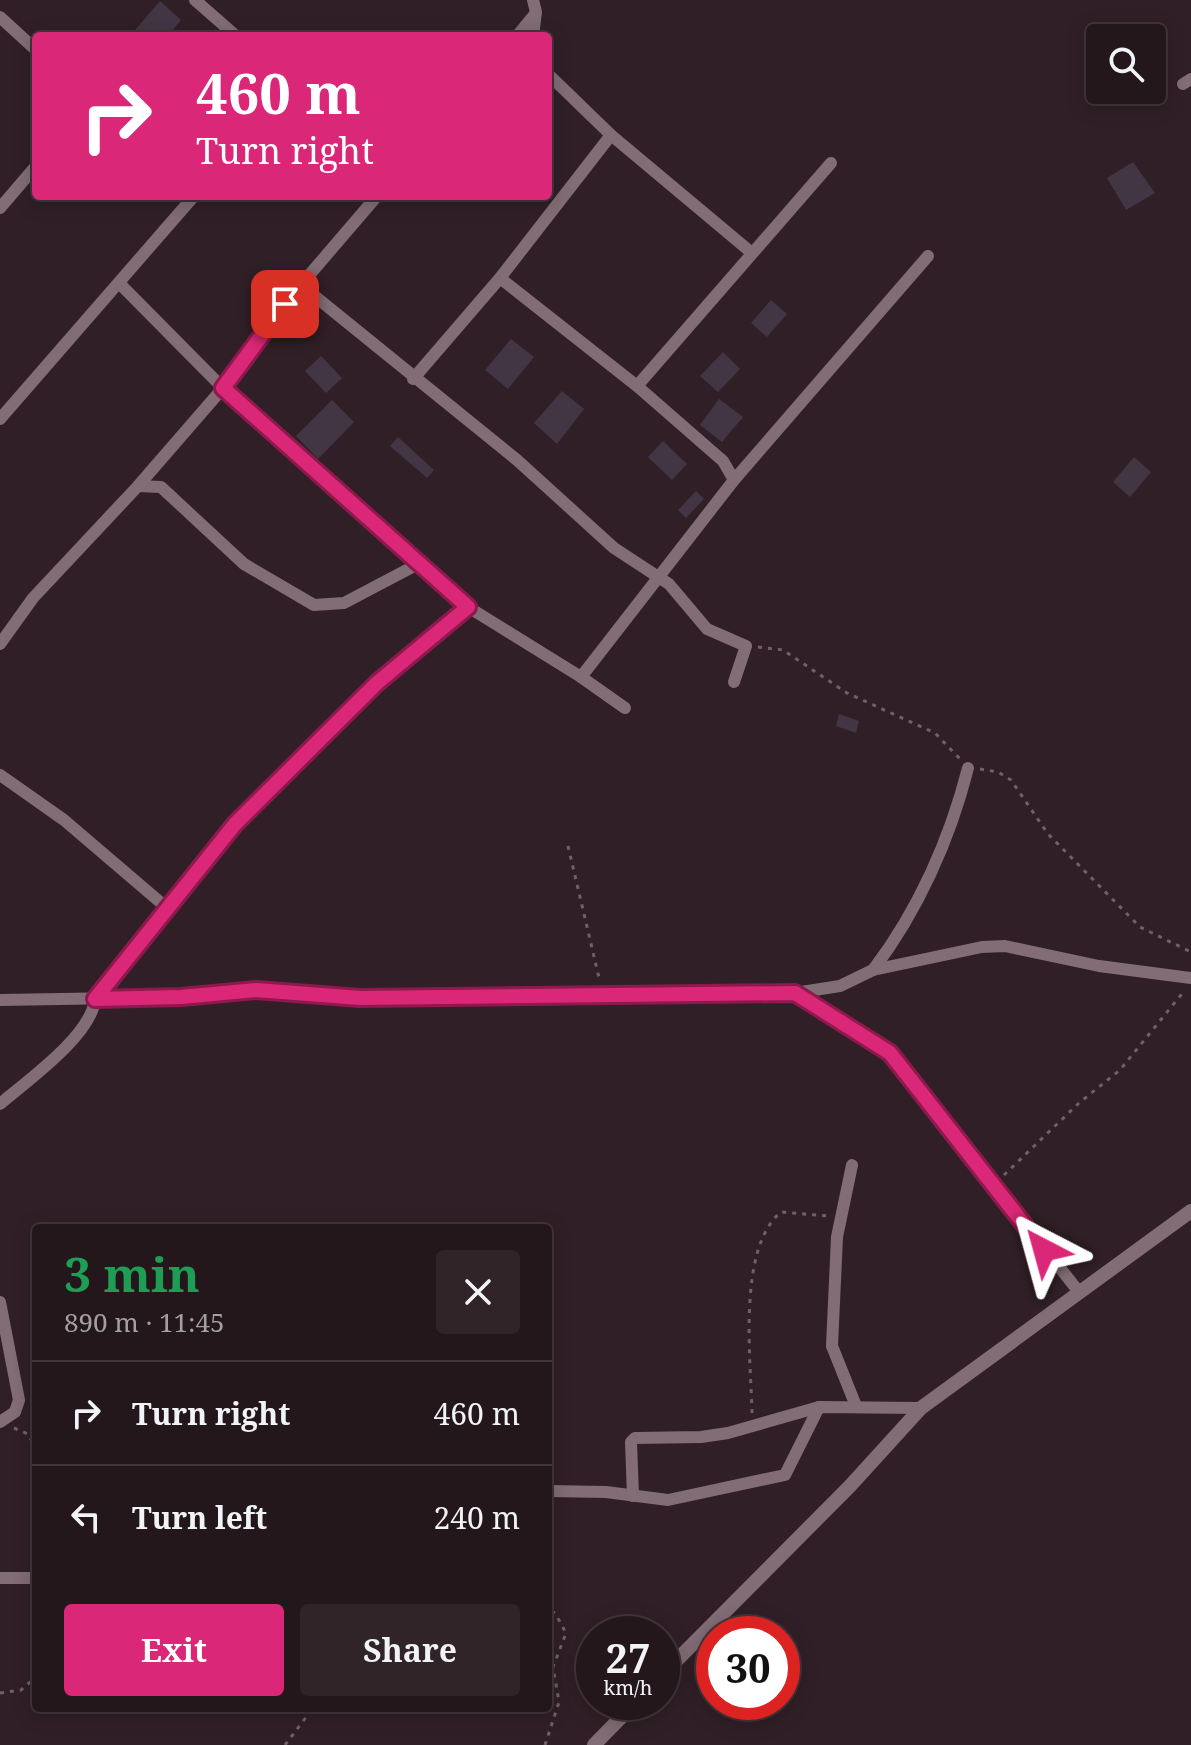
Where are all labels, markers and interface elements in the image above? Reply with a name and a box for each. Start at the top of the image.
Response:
map controls [1086,24,1166,104]
button: search [1086,24,1166,104]
text: 460 m [196,54,361,130]
icon: right [64,64,168,168]
text: Turn right [196,126,374,175]
pin [251,270,319,338]
icon: arrive [263,282,307,326]
position arrow [1002,1208,1086,1292]
text: 3 min [64,1241,200,1306]
button: close [436,1250,520,1334]
text: 890 m · 11:45 [64,1304,225,1340]
icon: right [64,1391,108,1435]
text: Turn right [132,1393,290,1434]
text: 460 m [434,1393,520,1434]
icon: left [64,1495,108,1539]
text: Turn left [132,1497,267,1538]
text: 240 m [434,1497,520,1538]
button: Exit [64,1604,284,1696]
button: Share [300,1604,520,1696]
speed limit sign: 30 [696,1616,800,1720]
text: 27 [605,1630,651,1685]
text: km/h [603,1674,653,1701]

